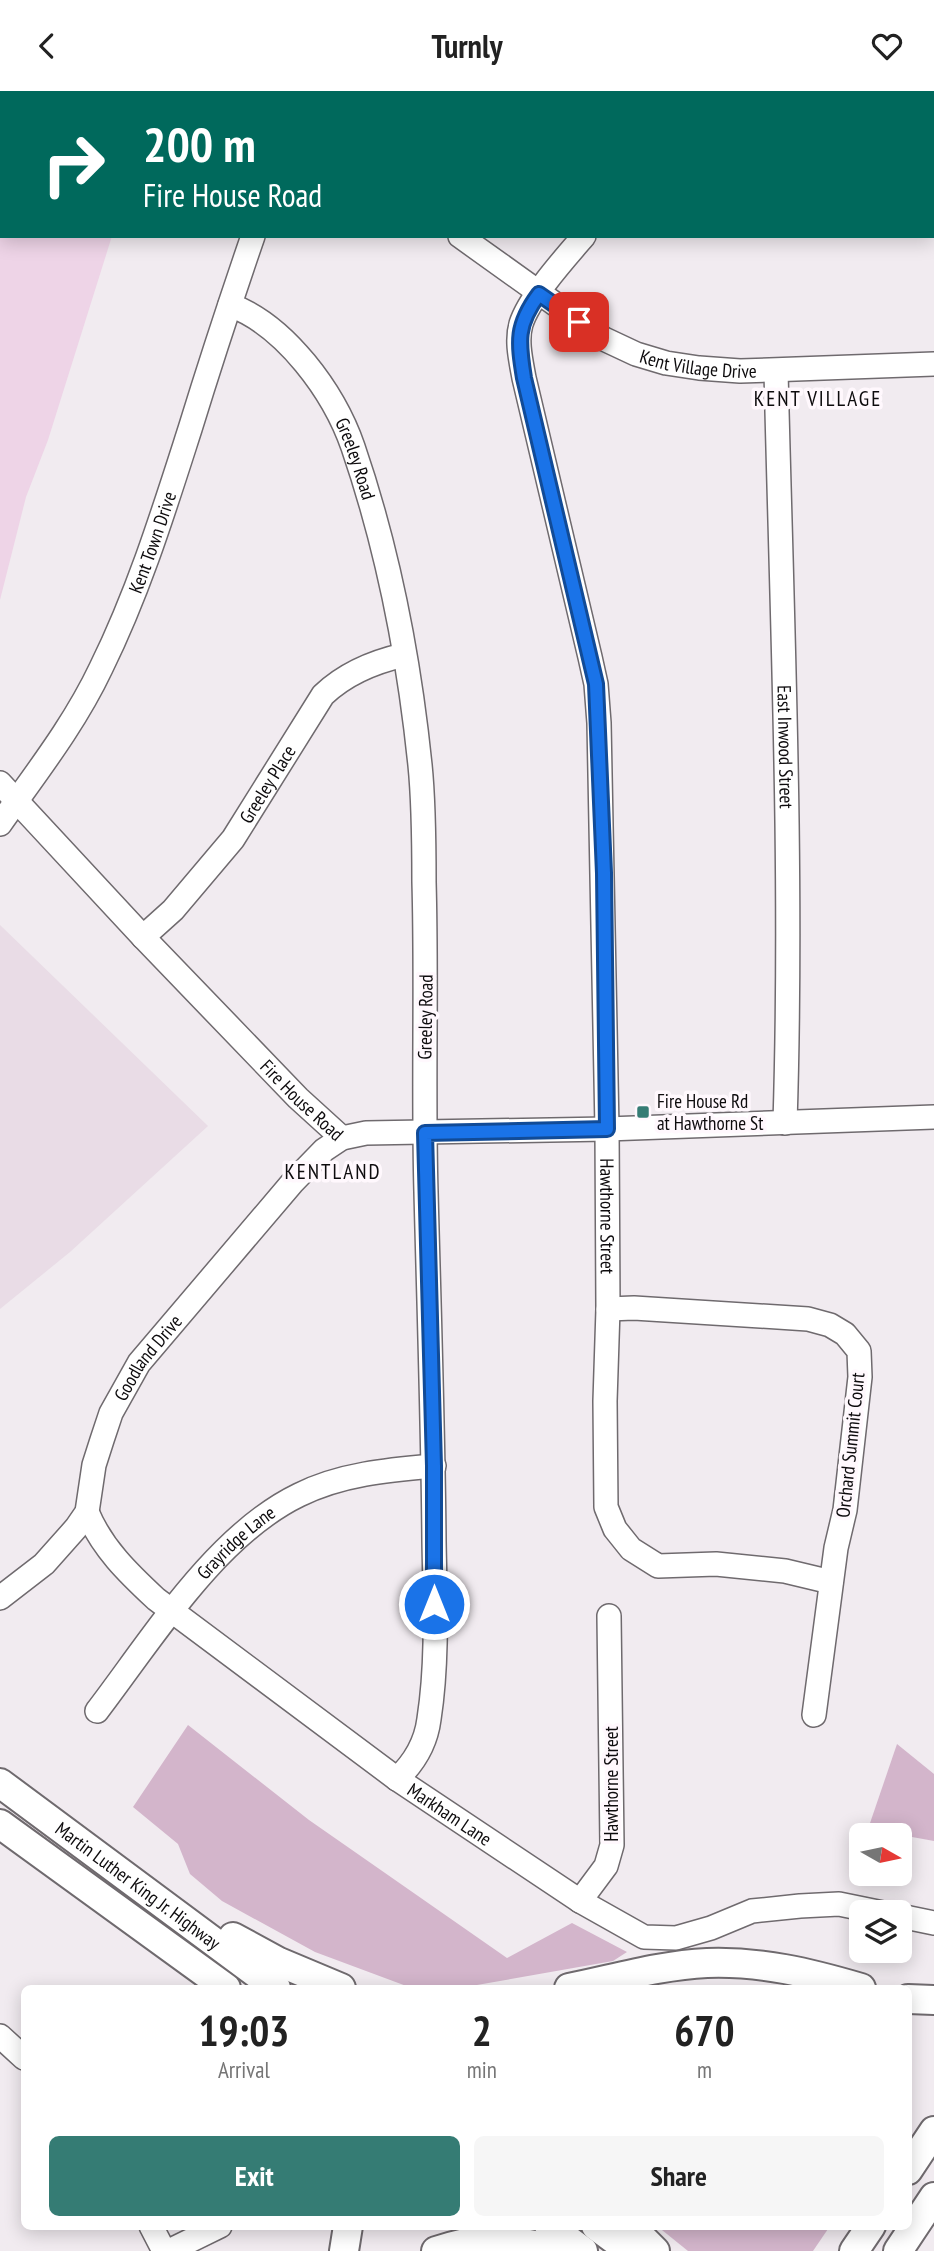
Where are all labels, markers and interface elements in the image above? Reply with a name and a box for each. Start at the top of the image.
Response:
text: Turnly [431,25,503,67]
icon: back [28,27,66,65]
icon: heart [868,27,906,65]
text: 200 m [143,112,256,176]
icon: right [28,119,119,210]
text: Fire House Road [143,174,322,216]
pin [549,292,609,352]
icon: arrive [560,303,598,341]
street label: Kent Village Drive [637,344,757,383]
district label: KENT VILLAGE [754,385,882,412]
street label: Greeley Road [330,414,381,502]
street label: Kent Town Drive [123,488,181,597]
street label: East Inwood Street [772,685,799,810]
street label: Greeley Place [234,740,301,828]
street label: Greeley Road [412,974,438,1060]
street label: Fire House Road [255,1054,349,1146]
place label: Fire House Rd at Hawthorne St [657,1089,764,1135]
marker: Fire House Rd at Hawthorne St [635,1104,651,1120]
district label: KENTLAND [284,1158,382,1185]
street label: Hawthorne Street [595,1158,620,1275]
street label: Goodland Drive [108,1309,187,1405]
street label: Orchard Summit Court [830,1370,870,1519]
street label: Grayridge Lane [191,1500,280,1584]
position arrow [397,1567,471,1641]
street label: Hawthorne Street [599,1725,623,1842]
street label: Markham Lane [403,1777,496,1851]
street label: Martin Luther King Jr. Highway [51,1816,226,1955]
north arrow [849,1823,912,1887]
map controls [849,1823,912,1963]
button: layers [849,1900,912,1963]
text: 19:03 [198,2003,289,2058]
text: 2 [472,2003,492,2058]
text: 670 [674,2003,735,2058]
text: Arrival [218,2055,270,2084]
text: min [467,2055,497,2084]
text: m [697,2055,712,2084]
button: Exit [49,2136,460,2216]
button: Share [474,2136,884,2216]

